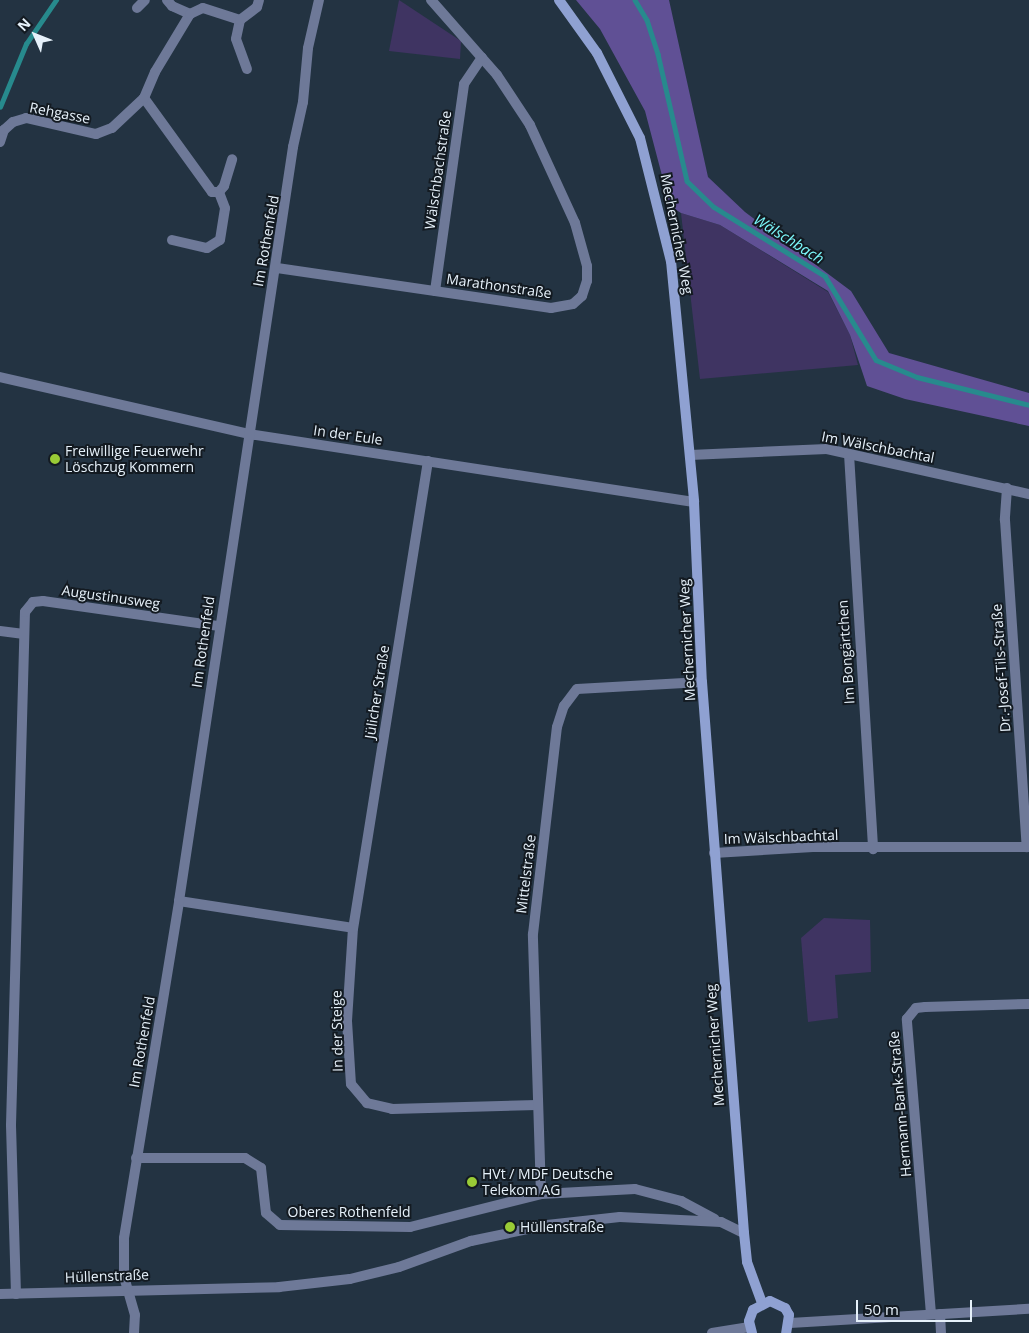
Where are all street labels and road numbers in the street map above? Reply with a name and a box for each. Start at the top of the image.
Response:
street label: Rehgasse [28,99,92,127]
street label: Wälschbachstraße [421,110,455,230]
street label: Mechernicher Weg [657,172,697,296]
street label: Im Rothenfeld [250,194,282,288]
street label: Marathonstraße [445,270,553,302]
street label: In der Eule [312,422,384,448]
street label: Im Wälschbachtal [820,428,936,466]
street label: Mechernicher Weg [675,578,699,702]
street label: Augustinusweg [61,582,161,612]
street label: Im Rothenfeld [188,595,218,689]
street label: Im Bongärtchen [834,599,858,705]
street label: Dr.-Josef-Tils-Straße [988,603,1014,733]
street label: Jülicher Straße [361,644,393,740]
street label: Im Wälschbachtal [723,827,839,847]
street label: Mittelstraße [513,834,539,914]
street label: Mechernicher Weg [702,983,728,1107]
street label: In der Steige [328,990,346,1072]
street label: Im Rothenfeld [126,995,158,1089]
street label: Hermann-Bank-Straße [885,1030,915,1178]
street label: Oberes Rothenfeld [288,1204,410,1220]
street label: Hüllenstraße [65,1266,149,1286]

